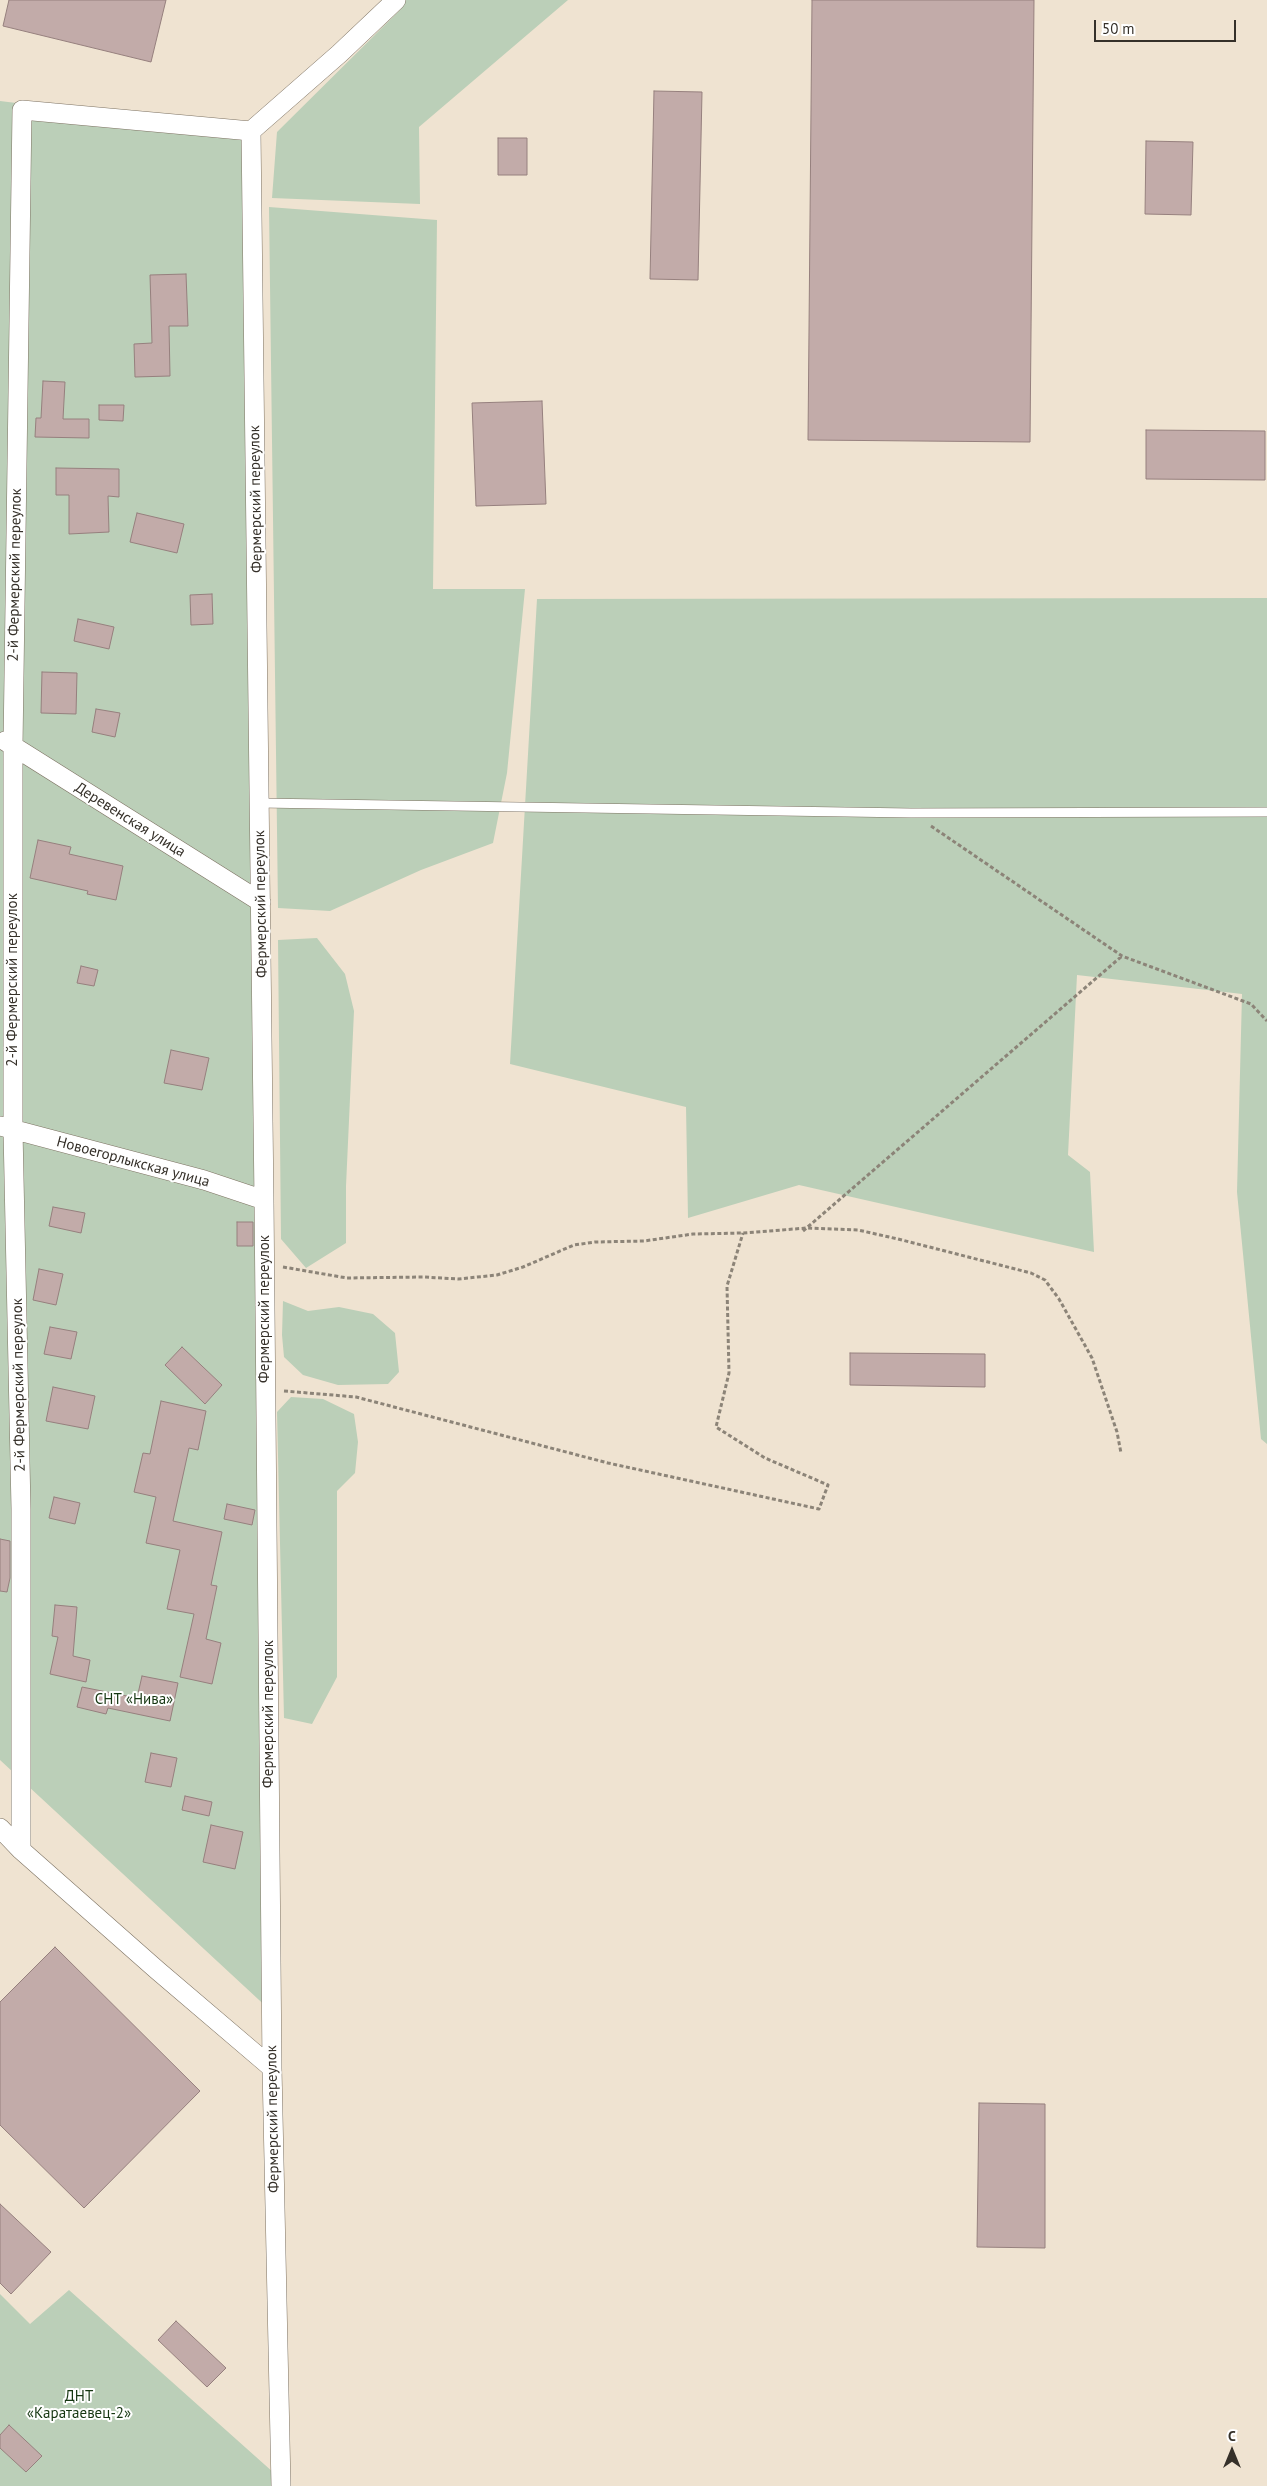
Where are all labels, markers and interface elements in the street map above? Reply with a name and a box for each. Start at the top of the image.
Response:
scale bar [1097,10,1240,42]
text: 50 m [1102,19,1135,38]
street label: Фермерский переулок [246,425,266,573]
street label: 2-й Фермерский переулок [4,488,26,662]
street label: Деревенская улица [71,779,189,861]
street label: Фермерский переулок [251,830,271,978]
street label: 2-й Фермерский переулок [4,893,22,1067]
street label: Новоегорлыкская улица [54,1133,212,1191]
street label: Фермерский переулок [256,1235,274,1383]
street label: 2-й Фермерский переулок [8,1298,30,1472]
street label: Фермерский переулок [260,1640,278,1788]
park label: СНТ «Нива» [95,1691,173,1709]
street label: Фермерский переулок [263,2045,283,2193]
park label: ДНТ «Каратаевец-2» [27,2388,131,2423]
north arrow [1207,2426,1257,2476]
text: С [1228,2427,1236,2445]

